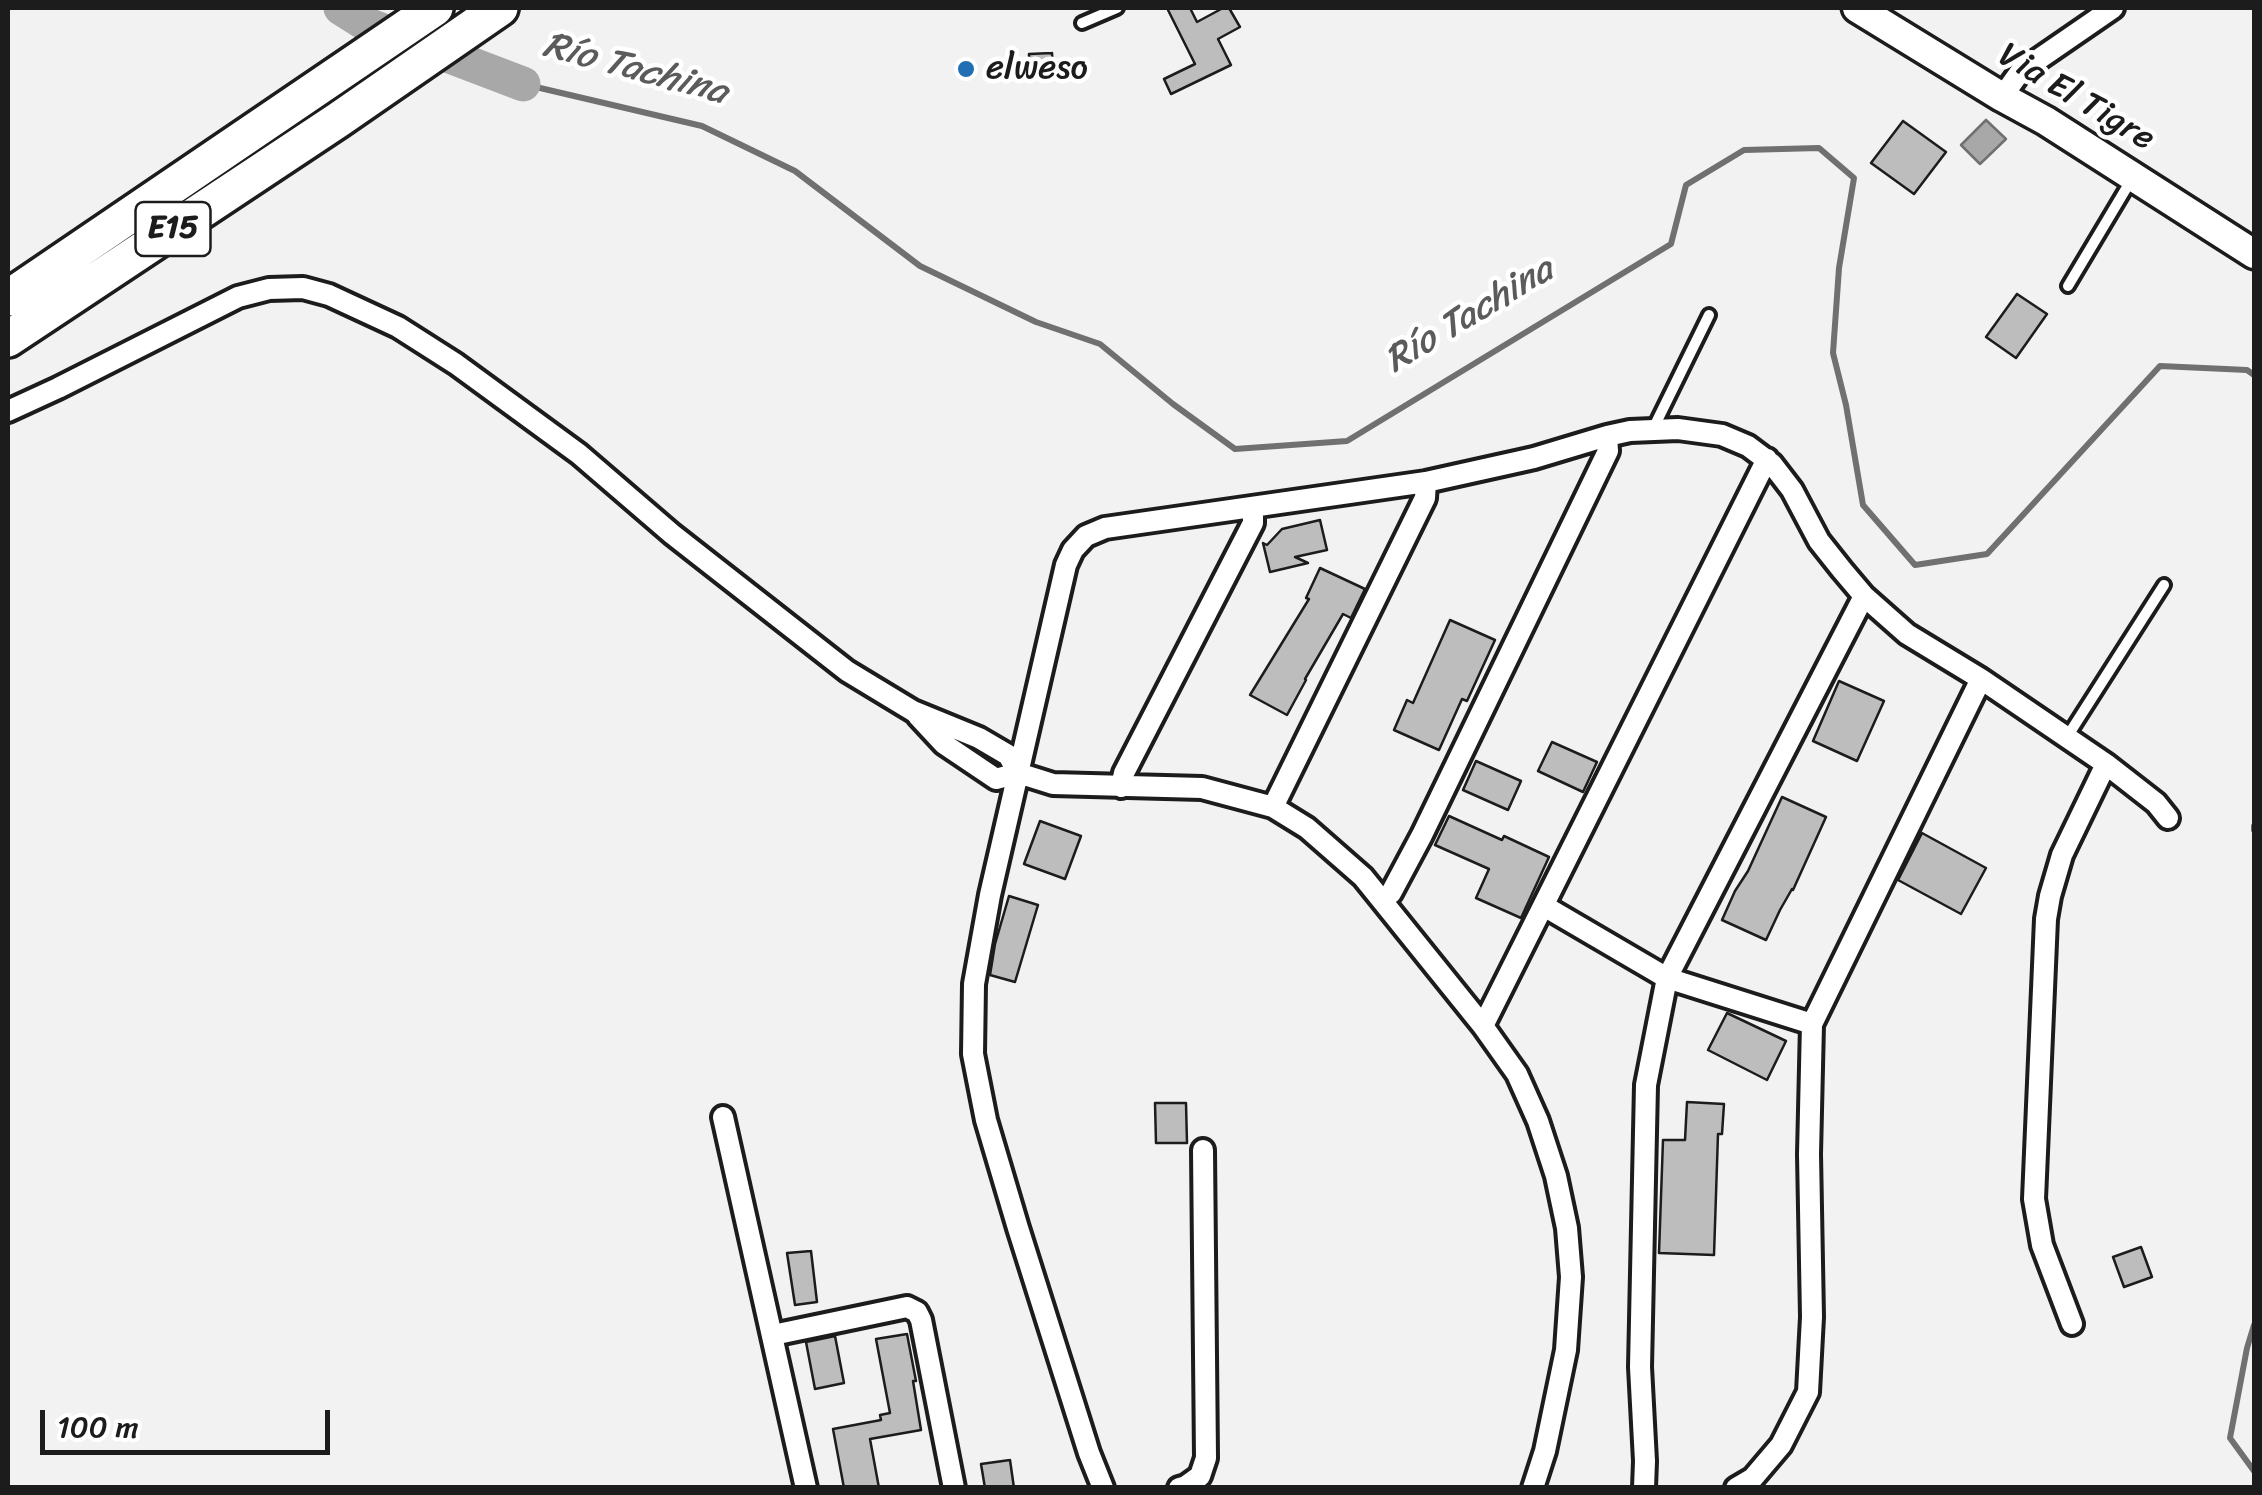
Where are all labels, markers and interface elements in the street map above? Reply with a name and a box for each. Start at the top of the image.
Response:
water label: Río Tachina [538,24,732,116]
street label: Via El Tigre [1990,35,2162,161]
place label: elweso [986,48,1088,90]
marker: elweso [955,58,977,80]
road number: E15 [136,202,210,256]
water label: Río Tachina [1377,248,1563,384]
scale bar [45,1390,335,1452]
text: 100 m [57,1400,139,1454]

